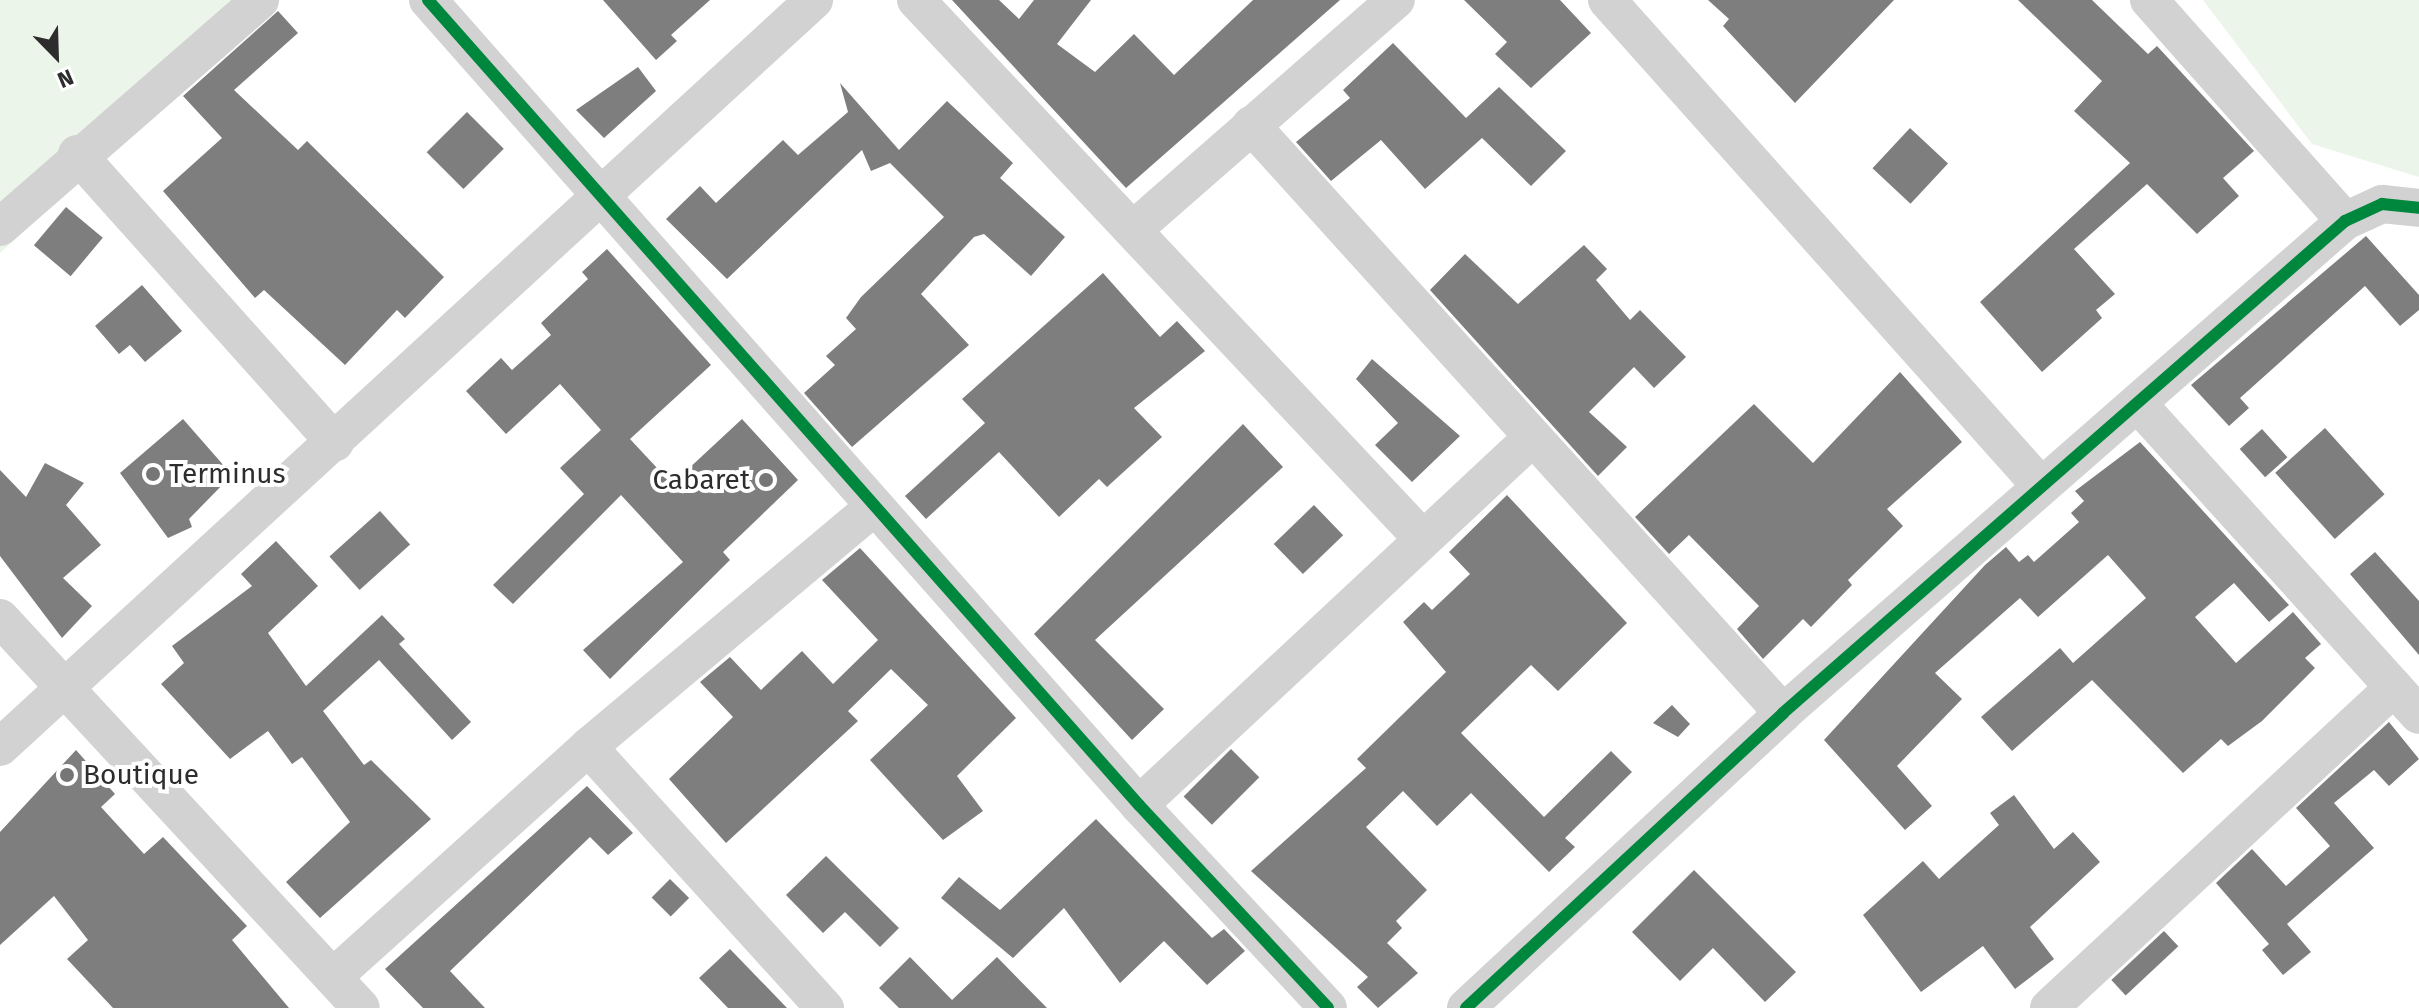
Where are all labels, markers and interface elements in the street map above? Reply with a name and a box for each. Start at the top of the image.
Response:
north arrow [16,16,96,96]
text: N [54,63,78,94]
place label: Terminus [169,457,286,491]
place label: Cabaret [652,463,750,497]
marker: Terminus [144,465,162,483]
marker: Cabaret [757,471,775,489]
place label: Boutique [83,758,199,792]
marker: Boutique [58,766,76,784]

